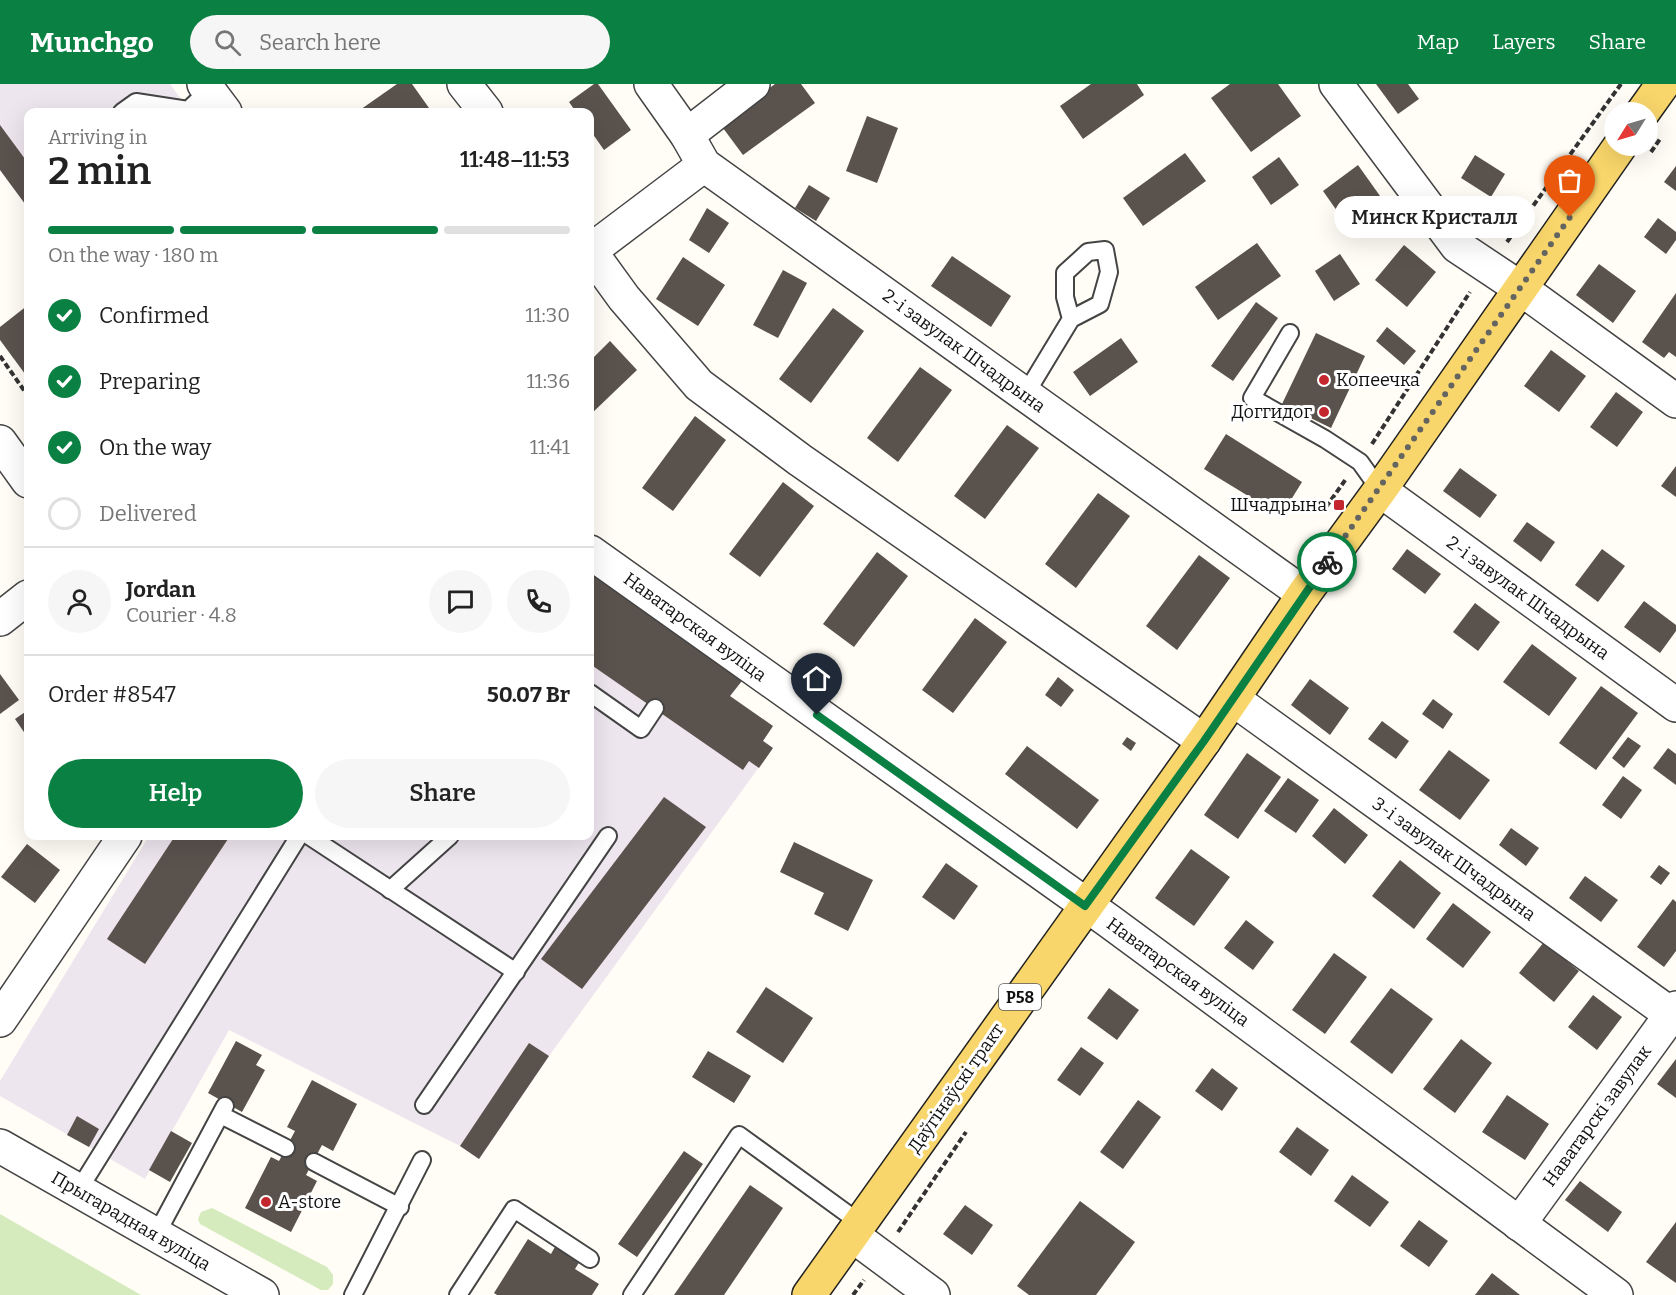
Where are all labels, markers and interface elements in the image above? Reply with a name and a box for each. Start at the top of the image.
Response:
search box [190,15,610,69]
text: Munchgo [30,26,154,59]
icon: search [211,26,244,59]
text: Search here [259,29,381,56]
text: Map [1417,29,1459,55]
text: Layers [1492,29,1556,55]
text: Share [1589,29,1646,55]
north arrow [1604,102,1658,156]
map controls [1604,102,1658,156]
text: Arriving in [48,125,147,149]
text: 11:48–11:53 [460,146,570,173]
text: 2 min [48,148,151,194]
pin [1544,155,1595,217]
icon: bag [1553,164,1586,197]
callout: Минск Кристалл [1333,196,1534,238]
text: Минск Кристалл [1351,205,1518,229]
text: On the way · 180 m [48,243,218,267]
street label: 2-і завулак Шчадрына [878,285,1050,418]
icon: check [48,299,81,332]
text: Confirmed [99,302,209,329]
text: 11:30 [525,303,570,327]
icon: check [48,365,81,398]
text: Preparing [99,368,201,395]
text: 11:36 [526,369,570,393]
place label: Копеечка [1336,369,1420,391]
marker: Копеечка [1317,373,1331,387]
place label: Доггидог [1231,401,1312,423]
marker: Доггидог [1317,405,1331,419]
icon: check [48,431,81,464]
text: On the way [99,434,211,461]
text: 11:41 [530,435,570,459]
place label: Шчадрына [1230,494,1327,516]
marker: Шчадрына [1332,498,1346,512]
text: Delivered [99,500,197,527]
courier [1297,532,1357,592]
street label: 2-і завулак Шчадрына [1442,532,1614,665]
icon: bike [1311,546,1344,579]
street label: Наватарская вуліца [619,568,771,686]
button: person [48,570,111,633]
button: chat [429,570,492,633]
button: phone [507,570,570,633]
text: Jordan [126,576,196,603]
text: Courier · 4.8 [126,603,237,627]
pin [791,653,842,715]
icon: home [800,662,833,695]
text: Order #8547 [48,681,176,708]
text: 50.07 Br [487,681,570,708]
button: Help [48,759,303,828]
button: Share [315,759,570,828]
street label: 3-і завулак Шчадрына [1368,792,1540,926]
street label: Наватарская вуліца [1102,913,1254,1031]
road number: Р58 [999,984,1041,1010]
street label: Даўгінаўскі тракт [903,1019,1009,1157]
street label: Наватарскі завулак [1538,1041,1656,1191]
street label: Прыгарадная вуліца [47,1166,215,1276]
place label: А-store [278,1191,341,1213]
marker: А-store [259,1195,273,1209]

